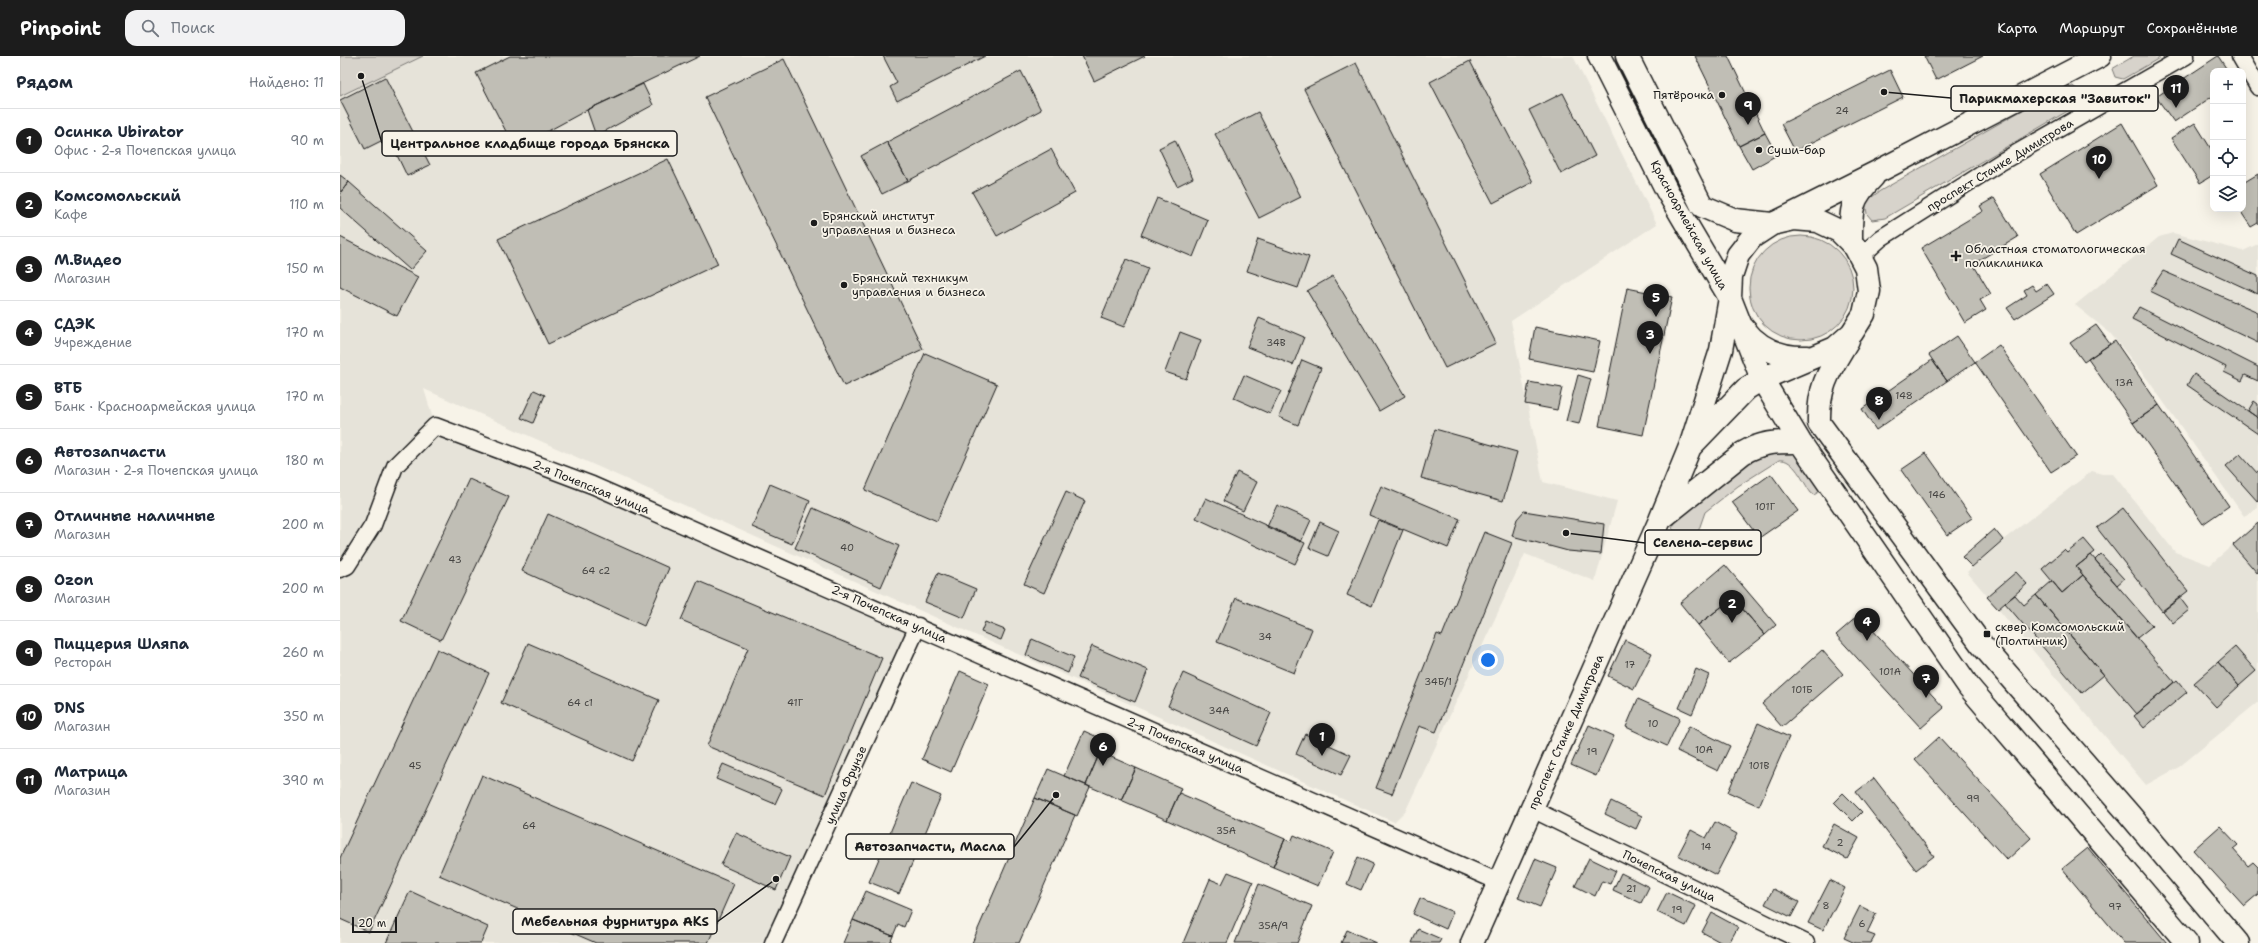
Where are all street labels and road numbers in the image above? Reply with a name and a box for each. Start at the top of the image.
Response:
street label: проспект Станке Димитрова [1924,115,2077,215]
street label: Красноармейская улица [1647,157,1732,293]
street label: 2-я Почепская улица [530,456,652,518]
street label: 2-я Почепская улица [829,581,950,647]
street label: проспект Станке Димитрова [1524,651,1608,812]
street label: 2-я Почепская улица [1124,713,1246,777]
street label: улица Фрунзе [822,743,871,827]
street label: Почепская улица [1620,847,1719,906]

